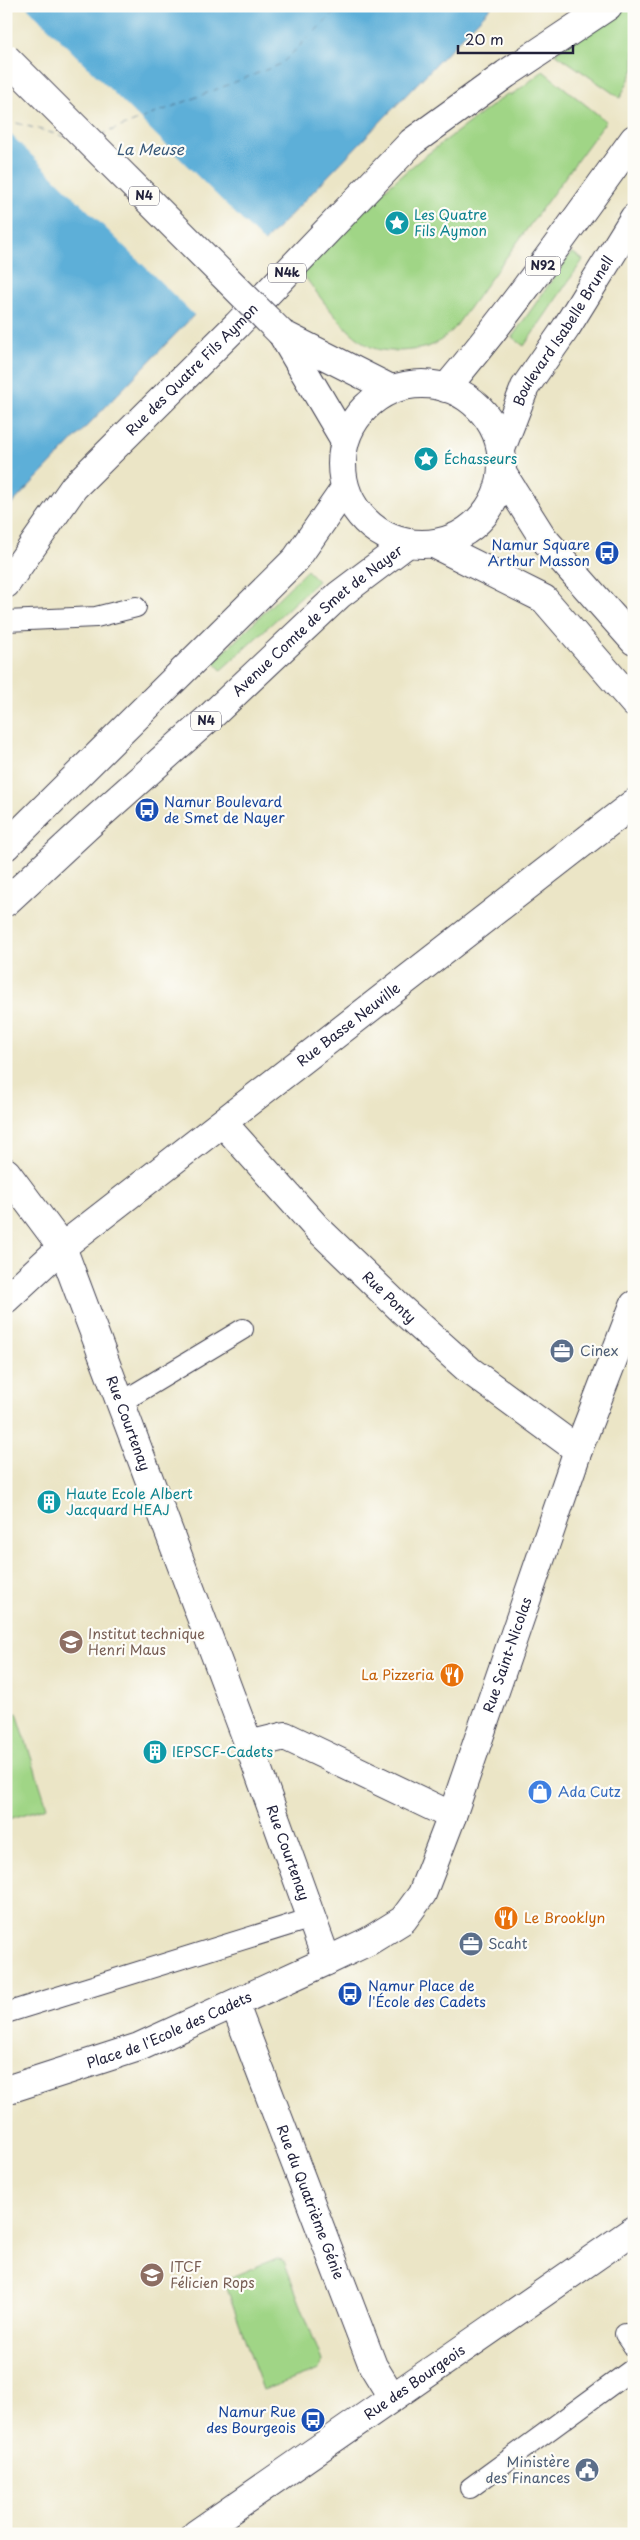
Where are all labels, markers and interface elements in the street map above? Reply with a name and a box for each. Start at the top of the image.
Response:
scale bar [458,22,572,54]
text: 20 m [465,27,504,50]
water label: La Meuse [116,137,185,160]
road number: N4 [129,187,159,206]
place label: Les Quatre Fils Aymon [414,204,487,241]
place icon: Les Quatre Fils Aymon [384,210,410,236]
street label: Boulevard Isabelle Brunell [508,252,618,409]
road number: N92 [526,256,560,276]
road number: N4k [268,264,306,282]
street label: Rue des Quatre Fils Aymon [121,298,263,440]
place icon: Échasseurs [413,446,439,472]
place label: Échasseurs [444,448,517,469]
place label: Namur Square Arthur Masson [488,534,590,571]
street label: Avenue Comte de Smet de Nayer [227,539,407,701]
bus stop icon: Namur Square Arthur Masson [594,540,620,566]
road number: N4 [191,711,221,730]
place label: Namur Boulevard de Smet de Nayer [164,791,285,828]
bus stop icon: Namur Boulevard de Smet de Nayer [134,797,160,823]
street label: Rue Basse Neuville [292,977,405,1071]
street label: Rue Ponty [358,1266,421,1328]
office icon: Cinex [549,1338,575,1364]
place label: Cinex [580,1340,618,1361]
street label: Rue Courtenay [101,1373,156,1474]
place label: Haute Ecole Albert Jacquard HEAJ [66,1483,193,1520]
building icon: Haute Ecole Albert Jacquard HEAJ [36,1489,62,1515]
street label: Rue Saint-Nicolas [477,1594,537,1715]
place label: Institut technique Henri Maus [88,1623,205,1660]
school or university icon: Institut technique Henri Maus [58,1629,84,1655]
restaurant icon: La Pizzeria [439,1662,465,1688]
place label: La Pizzeria [361,1664,434,1685]
building icon: IEPSCF-Cadets [142,1739,168,1765]
place label: IEPSCF-Cadets [172,1741,273,1762]
shop icon: Ada Cutz [527,1779,553,1805]
place label: Ada Cutz [558,1781,621,1802]
street label: Rue Courtenay [261,1802,315,1903]
restaurant icon: Le Brooklyn [493,1905,519,1931]
place label: Le Brooklyn [524,1907,605,1928]
office icon: Scaht [458,1931,484,1957]
place label: Scaht [488,1933,528,1954]
place label: Namur Place de l'École des Cadets [368,1975,486,2012]
bus stop icon: Namur Place de l'École des Cadets [337,1981,363,2007]
street label: Place de l'Ecole des Cadets [84,1986,255,2073]
street label: Rue du Quatrième Génie [272,2122,350,2282]
place label: ITCF Félicien Rops [170,2256,255,2293]
school or university icon: ITCF Félicien Rops [139,2262,165,2288]
street label: Rue des Bourgeois [359,2339,469,2425]
place label: Namur Rue des Bourgeois [206,2401,296,2438]
bus stop icon: Namur Rue des Bourgeois [300,2407,326,2433]
place label: Ministère des Finances [486,2451,570,2488]
public building icon: Ministère des Finances [574,2457,600,2483]

